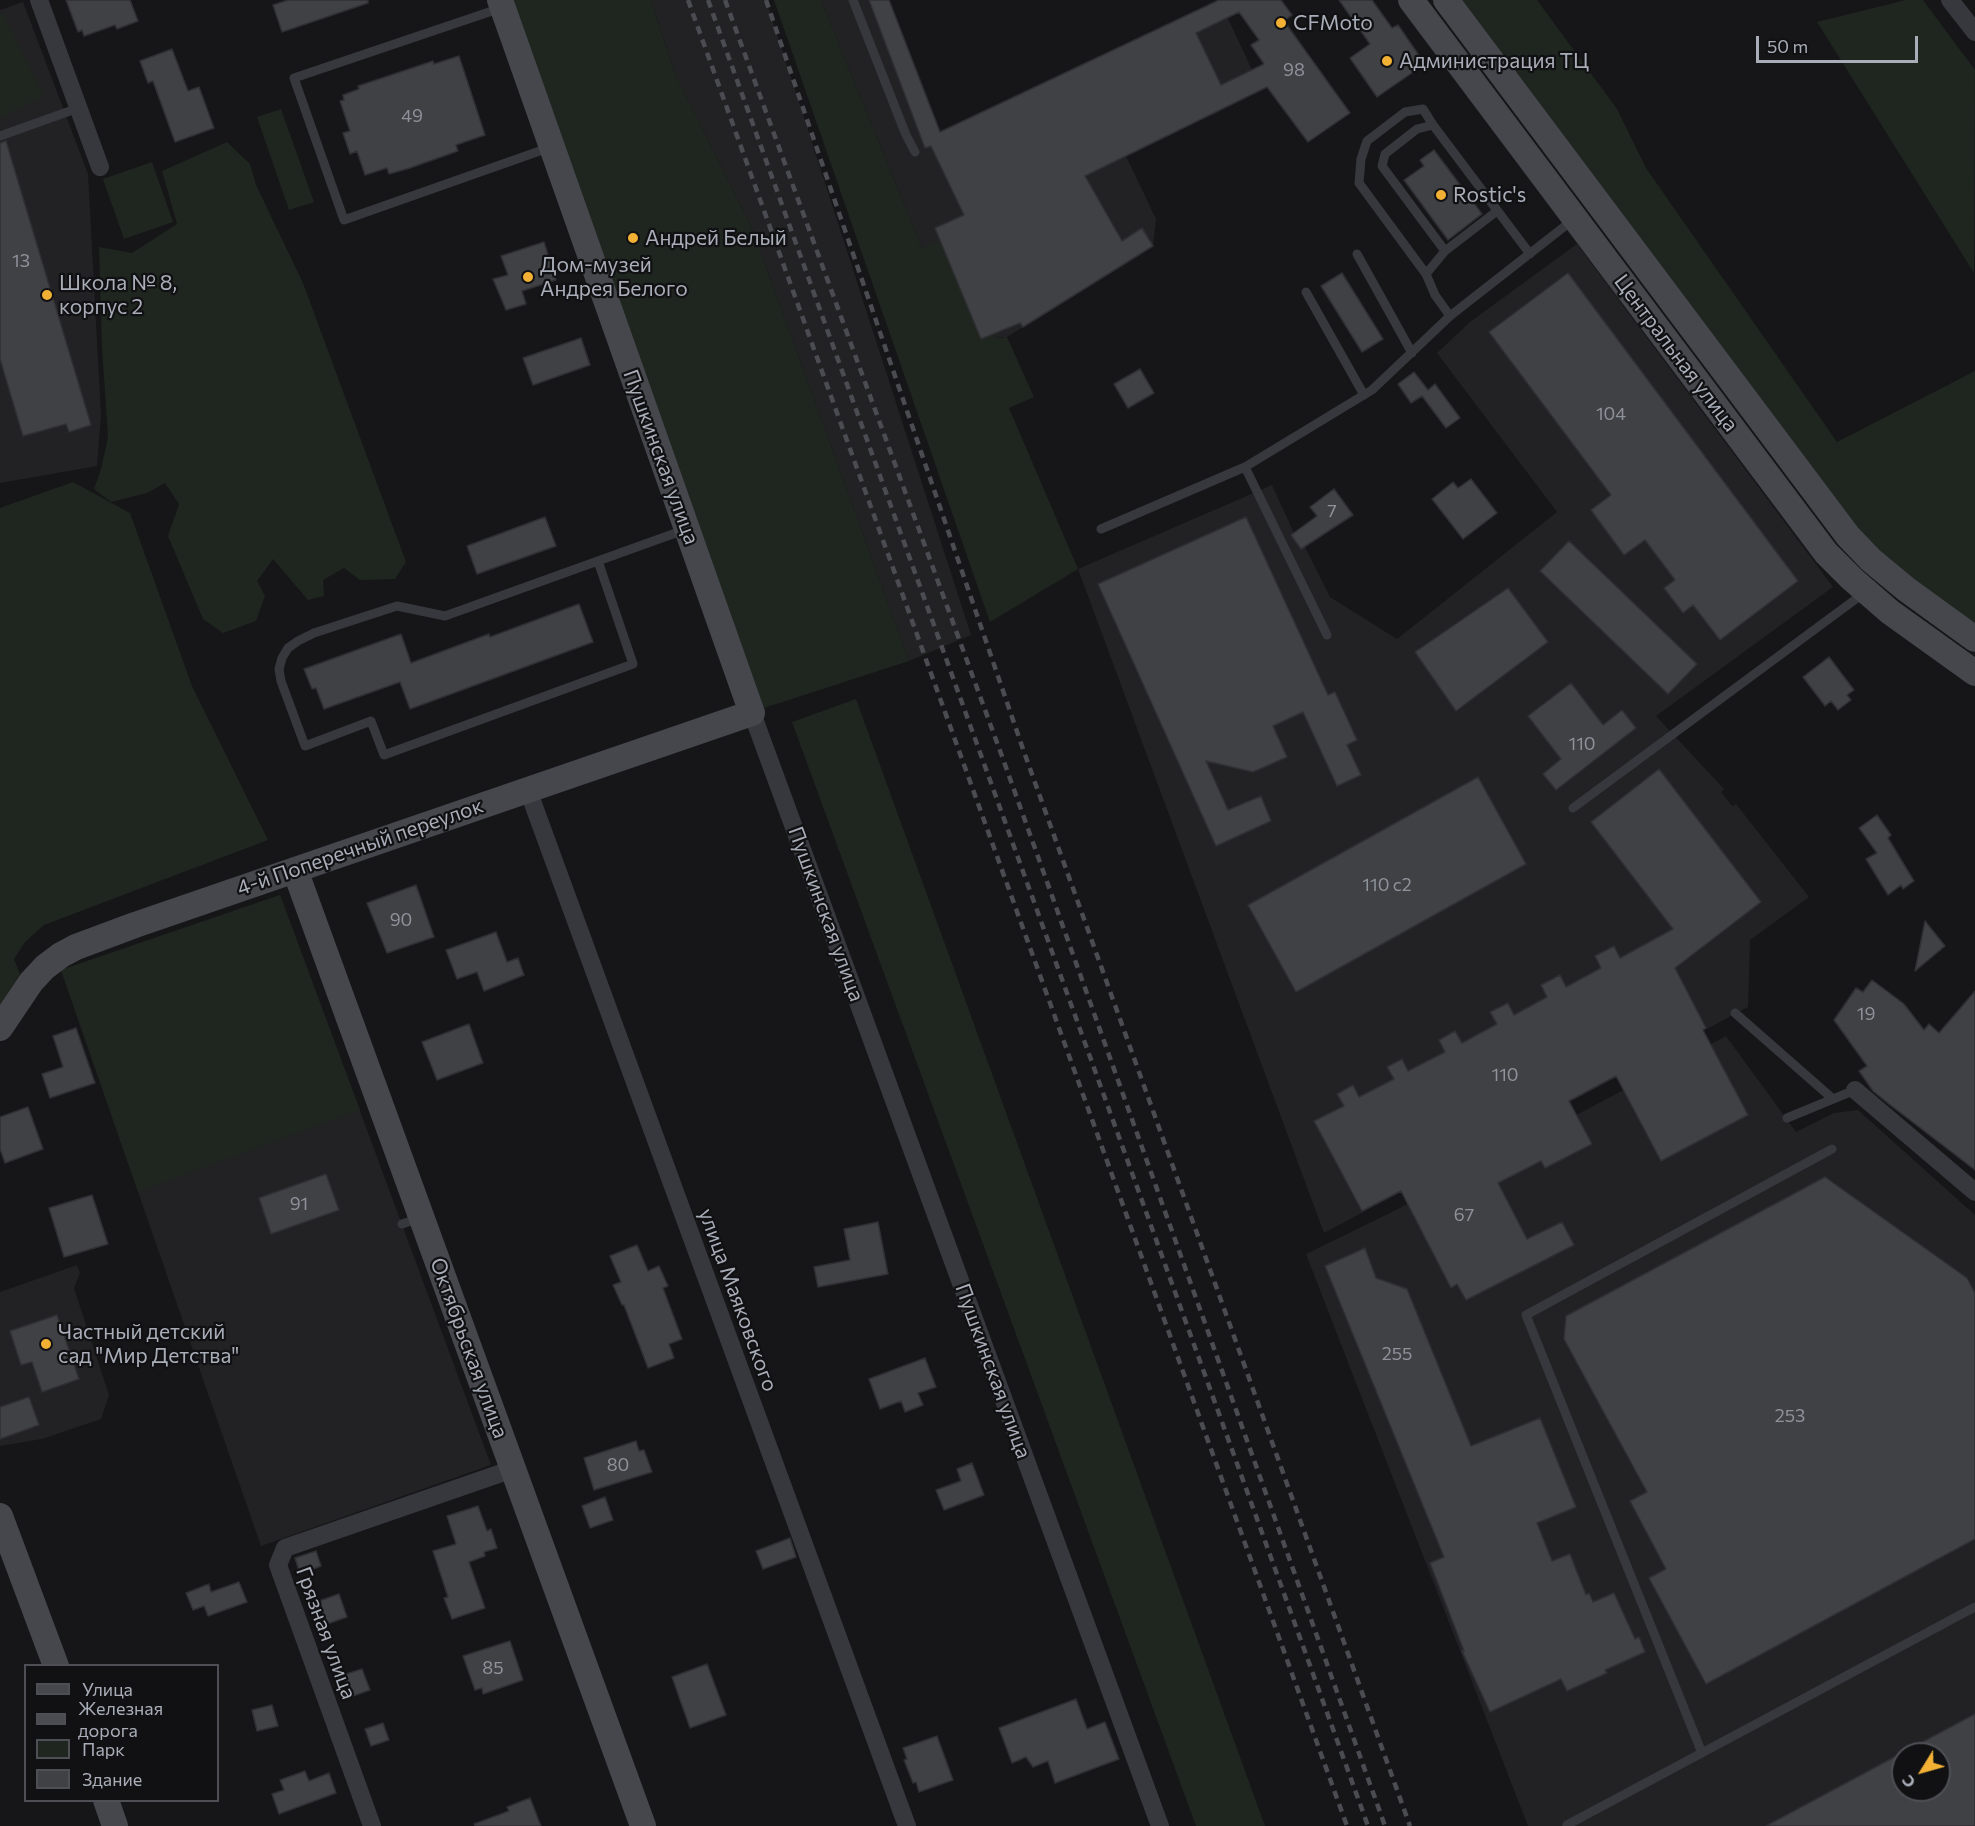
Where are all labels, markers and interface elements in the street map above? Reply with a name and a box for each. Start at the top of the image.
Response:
place label: CFMoto [1293,10,1373,36]
marker: CFMoto [1274,16,1288,30]
scale bar [1759,24,1921,62]
text: 50 m [1767,35,1808,57]
place label: Администрация ТЦ [1399,48,1589,74]
marker: Администрация ТЦ [1380,54,1394,68]
house number: 98 [1283,59,1305,81]
house number: 49 [401,105,423,127]
place label: Rostic's [1453,182,1526,208]
marker: Rostic's [1434,188,1448,202]
place label: Андрей Белый [645,225,787,251]
marker: Андрей Белый [626,231,640,245]
house number: 13 [12,250,30,272]
place label: Дом-музей Андрея Белого [540,252,688,302]
street label: Центральная улица [1609,269,1743,437]
place label: Школа № 8, корпус 2 [59,270,177,320]
marker: Дом-музей Андрея Белого [521,270,535,284]
marker: Школа № 8, корпус 2 [40,288,54,302]
street label: Пушкинская улица [618,366,704,548]
house number: 104 [1596,403,1626,425]
house number: 7 [1327,500,1337,522]
house number: 110 [1568,733,1596,755]
street label: 4-й Поперечный переулок [234,793,486,901]
street label: Пушкинская улица [783,823,869,1005]
house number: 110 с2 [1362,874,1412,896]
house number: 90 [390,909,412,931]
house number: 19 [1857,1003,1875,1025]
house number: 110 [1491,1064,1519,1086]
house number: 91 [290,1193,308,1215]
house number: 67 [1454,1204,1474,1226]
street label: улица Маяковского [693,1205,783,1395]
street label: Октябрьская улица [425,1254,513,1442]
street label: Пушкинская улица [950,1280,1036,1462]
place label: Частный детский сад "Мир Детства" [58,1319,239,1369]
marker: Частный детский сад "Мир Детства" [39,1337,53,1351]
house number: 255 [1382,1343,1412,1365]
house number: 253 [1775,1405,1805,1427]
house number: 80 [607,1454,629,1476]
street label: Грязная улица [290,1563,362,1703]
house number: 85 [482,1657,504,1679]
legend [24,1664,219,1802]
text: Улица [82,1678,133,1700]
text: Железная дорога [78,1697,163,1741]
text: Парк [82,1738,125,1760]
north arrow [1891,1742,1951,1802]
text: Здание [82,1768,142,1790]
text: С [1897,1772,1919,1792]

